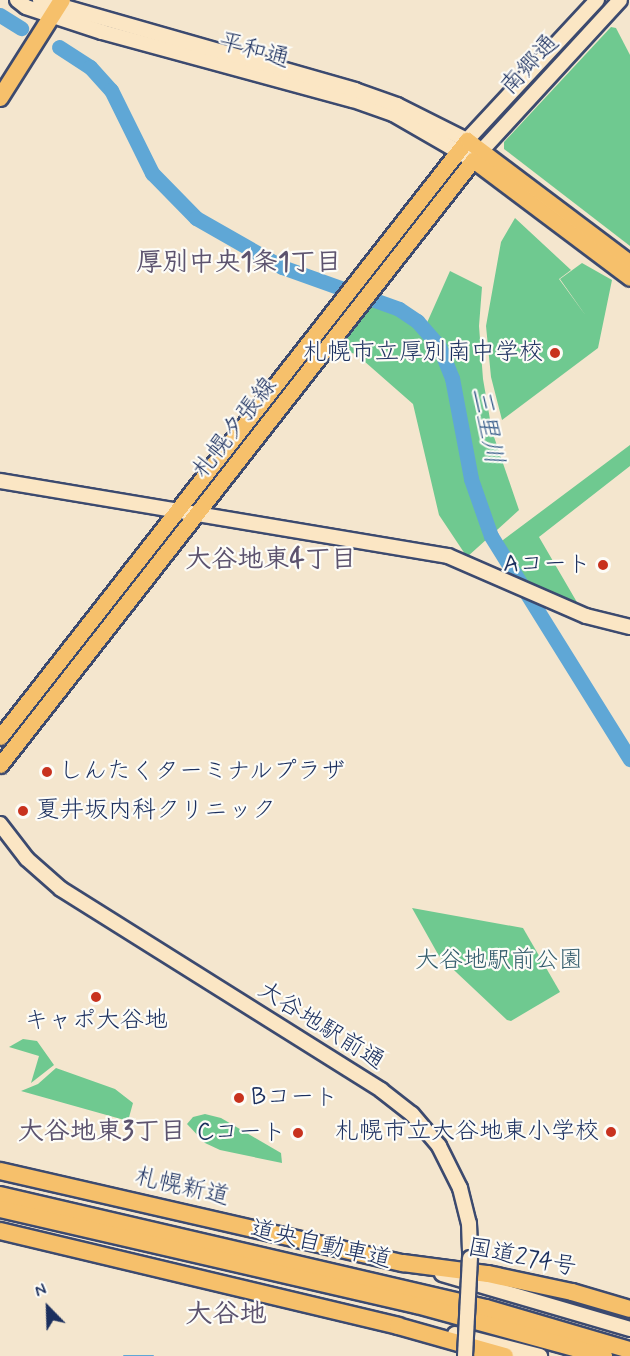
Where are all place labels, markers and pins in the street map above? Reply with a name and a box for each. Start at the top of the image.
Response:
place label: 札幌市立厚別南中学校 [303,339,543,367]
marker: 札幌市立厚別南中学校 [548,346,562,360]
place label: Aコート [503,551,591,579]
marker: Aコート [596,558,610,572]
place label: しんたくターミナルプラザ [59,758,347,786]
marker: しんたくターミナルプラザ [40,765,54,779]
place label: 夏井坂内科クリニック [36,797,276,825]
marker: 夏井坂内科クリニック [14,802,32,820]
marker: キャポ大谷地 [89,990,103,1004]
place label: キャポ大谷地 [24,1007,168,1035]
place label: Bコート [251,1084,338,1112]
marker: Bコート [232,1091,246,1105]
place label: 札幌市立大谷地東小学校 [335,1118,599,1146]
place label: Cコート [197,1119,286,1147]
marker: 札幌市立大谷地東小学校 [604,1125,618,1139]
marker: Cコート [291,1126,305,1140]

